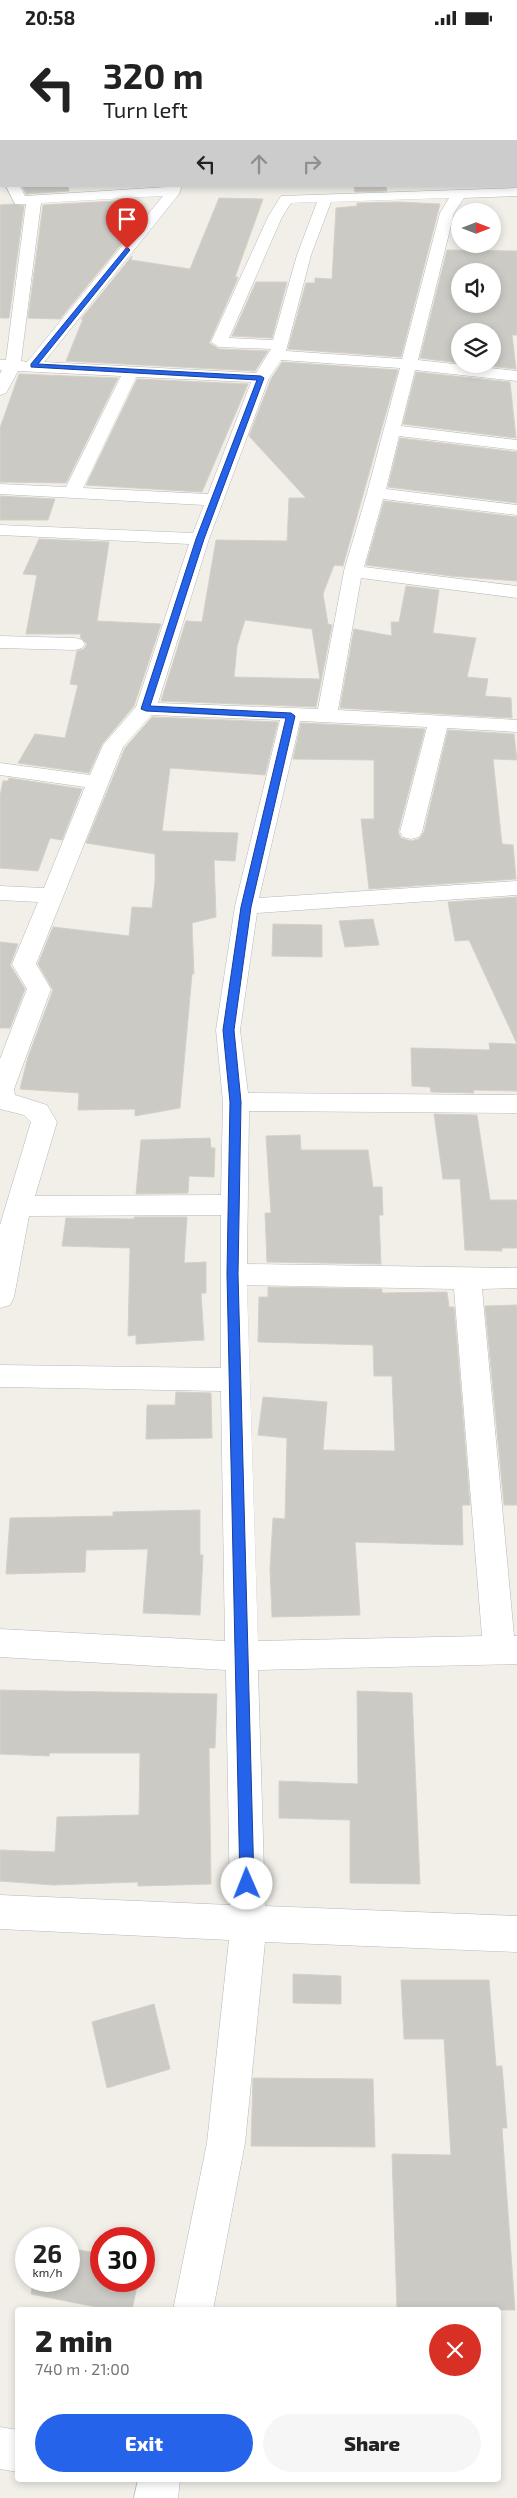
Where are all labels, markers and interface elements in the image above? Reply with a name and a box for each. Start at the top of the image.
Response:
text: 20:58 [25,6,75,29]
text: 320 m [103,54,204,96]
icon: left [20,55,85,120]
text: Turn left [103,96,188,122]
icon: left [192,150,220,178]
icon: ahead [245,150,273,178]
icon: right [298,150,326,178]
pin [106,198,148,249]
north arrow [451,203,501,253]
map controls [451,203,501,373]
icon: arrive [113,205,141,233]
button: sound [451,263,501,313]
button: layers [451,323,501,373]
position arrow [220,1857,272,1909]
speed limit sign: 30 [90,2227,155,2292]
text: 26 [33,2238,62,2268]
text: km/h [33,2265,62,2279]
text: 2 min [35,2322,113,2358]
button: close [429,2324,481,2376]
text: 740 m · 21:00 [35,2359,130,2378]
button: Exit [35,2414,253,2472]
button: Share [263,2414,481,2472]

